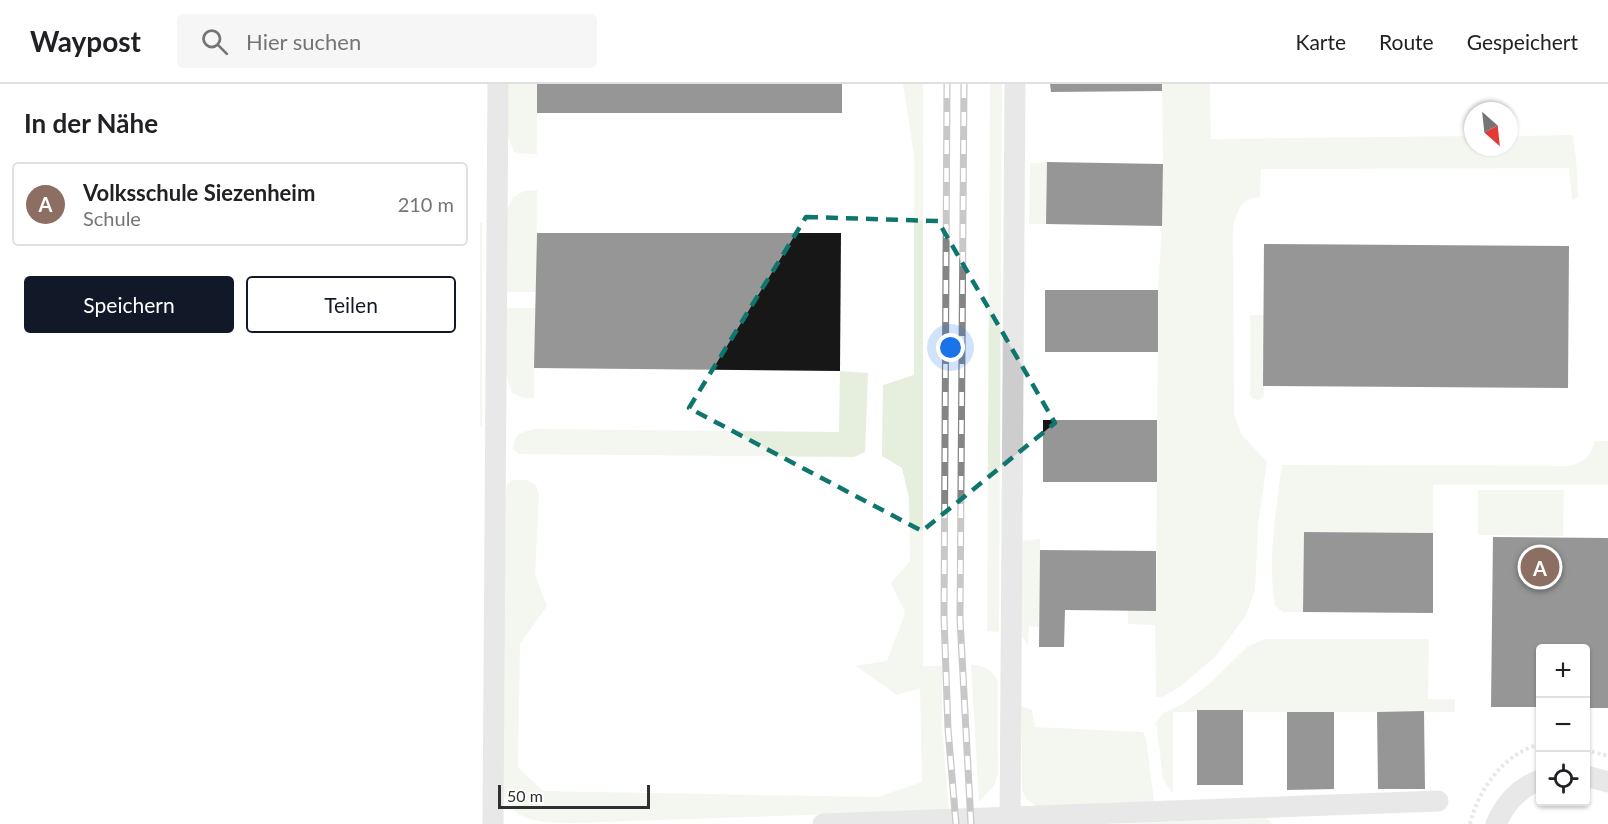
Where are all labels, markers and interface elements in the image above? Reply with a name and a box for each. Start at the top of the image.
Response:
search box [177,14,597,68]
text: Waypost [30,24,141,58]
icon: search [198,25,231,58]
text: Hier suchen [246,28,361,55]
text: Karte [1296,29,1346,54]
text: Route [1379,29,1434,54]
text: Gespeichert [1467,29,1578,54]
north arrow [1464,102,1518,156]
text: In der Nähe [24,107,158,139]
text: Volksschule Siezenheim [83,179,315,206]
text: A [39,192,52,216]
text: 210 m [398,192,454,216]
text: Schule [83,206,141,230]
button: Speichern [24,276,234,333]
button: Teilen [246,276,456,333]
your location [936,333,965,362]
pin: A [1520,544,1560,590]
map controls [1536,644,1590,806]
button: + [1536,644,1590,698]
button: − [1536,698,1590,752]
button: locate [1536,752,1590,806]
scale bar [498,782,650,810]
text: 50 m [507,786,543,805]

